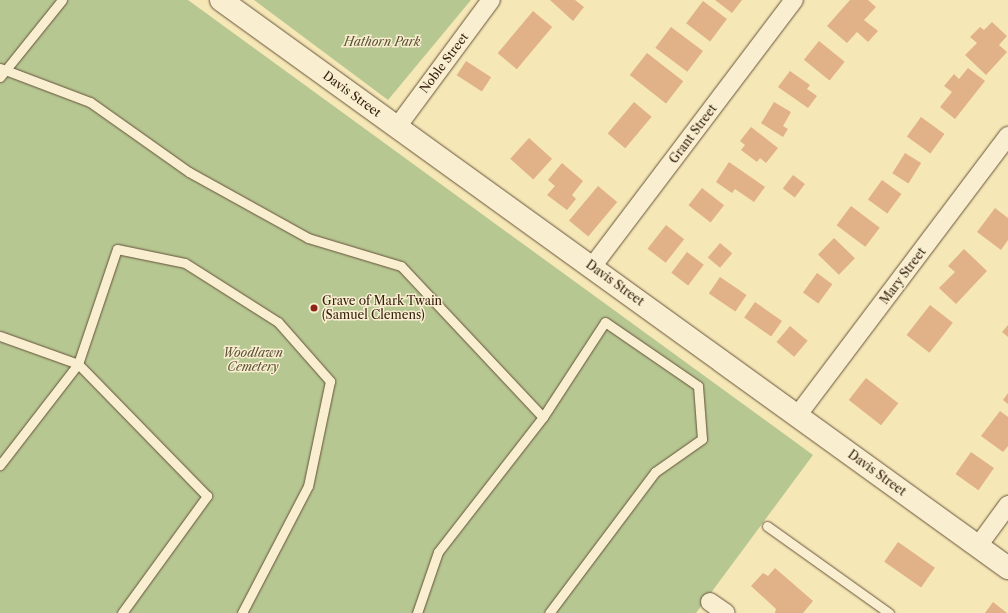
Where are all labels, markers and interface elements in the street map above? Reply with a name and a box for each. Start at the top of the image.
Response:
street label: Noble Street [417,30,471,96]
park label: Hathorn Park [344,35,420,49]
street label: Davis Street [320,68,384,120]
street label: Grant Street [666,102,720,166]
street label: Mary Street [877,245,929,307]
street label: Davis Street [583,257,647,309]
place label: Grave of Mark Twain (Samuel Clemens) [322,294,443,322]
marker: Grave of Mark Twain (Samuel Clemens) [309,303,319,313]
park label: Woodlawn Cemetery [223,346,283,374]
street label: Davis Street [845,447,909,499]

